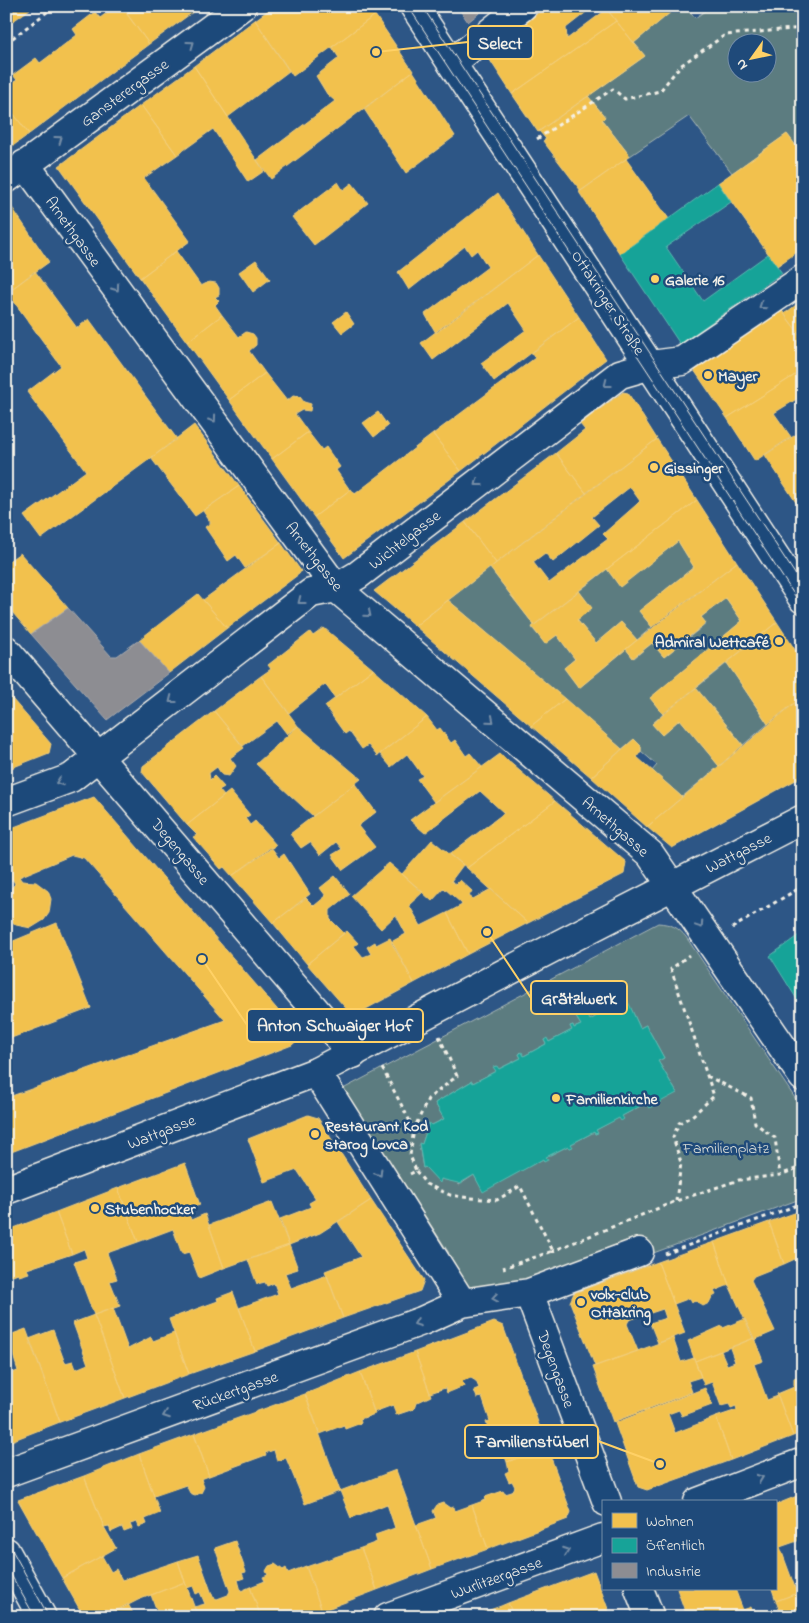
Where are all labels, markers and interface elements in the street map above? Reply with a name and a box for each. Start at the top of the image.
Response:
callout: Select [468,26,533,59]
text: Select [478,32,523,58]
north arrow [726,32,776,82]
one-way arrow [185,41,195,50]
street label: Gansterergasse [76,53,175,134]
text: N [731,55,754,74]
one-way arrow [53,136,63,145]
street label: Arnethgasse [39,192,107,273]
street label: Ottakringer Straße [564,246,651,361]
place label: Galerie 16 [665,269,726,293]
marker: Galerie 16 [649,273,661,285]
one-way arrow [111,282,119,291]
one-way arrow [759,300,768,310]
place label: Mayer [718,365,758,390]
marker: Mayer [702,369,714,381]
one-way arrow [604,378,613,386]
one-way arrow [207,413,215,422]
place label: Gissinger [664,457,724,482]
marker: Gissinger [648,461,660,473]
one-way arrow [475,477,484,485]
street label: Wichtelgasse [364,504,447,576]
street label: Arnethgasse [279,517,349,598]
one-way arrow [298,595,307,603]
one-way arrow [362,609,371,618]
place label: Admiral Wettcafé [655,631,770,655]
marker: Admiral Wettcafé [773,635,785,647]
one-way arrow [168,694,178,703]
one-way arrow [486,714,495,723]
one-way arrow [55,776,64,786]
street label: Arnethgasse [576,792,654,864]
street label: Degengasse [144,813,215,891]
street label: Wattgasse [702,827,777,881]
one-way arrow [694,920,703,929]
callout: Grätzlwerk [531,981,627,1014]
text: Grätzlwerk [541,987,618,1013]
callout: Anton Schwaiger Hof [247,1009,423,1042]
text: Anton Schwaiger Hof [257,1014,414,1041]
place label: Familienkirche [565,1088,658,1112]
marker: Familienkirche [550,1092,562,1104]
street label: Wattgasse [124,1109,200,1157]
place label: Restaurant Kod starog Lovca [324,1115,428,1158]
marker: Restaurant Kod starog Lovca [309,1128,321,1140]
park label: Familienplatz [682,1137,770,1161]
one-way arrow [373,1167,383,1176]
place label: Stubenhocker [105,1198,196,1222]
marker: Stubenhocker [89,1202,101,1214]
place label: volx-club Ottakring [590,1283,651,1326]
one-way arrow [491,1292,499,1303]
marker: volx-club Ottakring [575,1296,587,1308]
one-way arrow [413,1317,422,1327]
street label: Degengasse [530,1327,580,1412]
street label: Rückertgasse [190,1365,282,1418]
one-way arrow [162,1409,171,1419]
callout: Familienstüberl [465,1425,598,1458]
text: Familienstüberl [474,1430,589,1456]
one-way arrow [756,1474,764,1484]
legend [602,1500,776,1590]
text: Wohnen [646,1511,694,1533]
text: Öffentlich [646,1535,705,1557]
one-way arrow [561,1547,569,1557]
street label: Wurlitzergasse [448,1551,546,1606]
text: Industrie [646,1561,701,1583]

